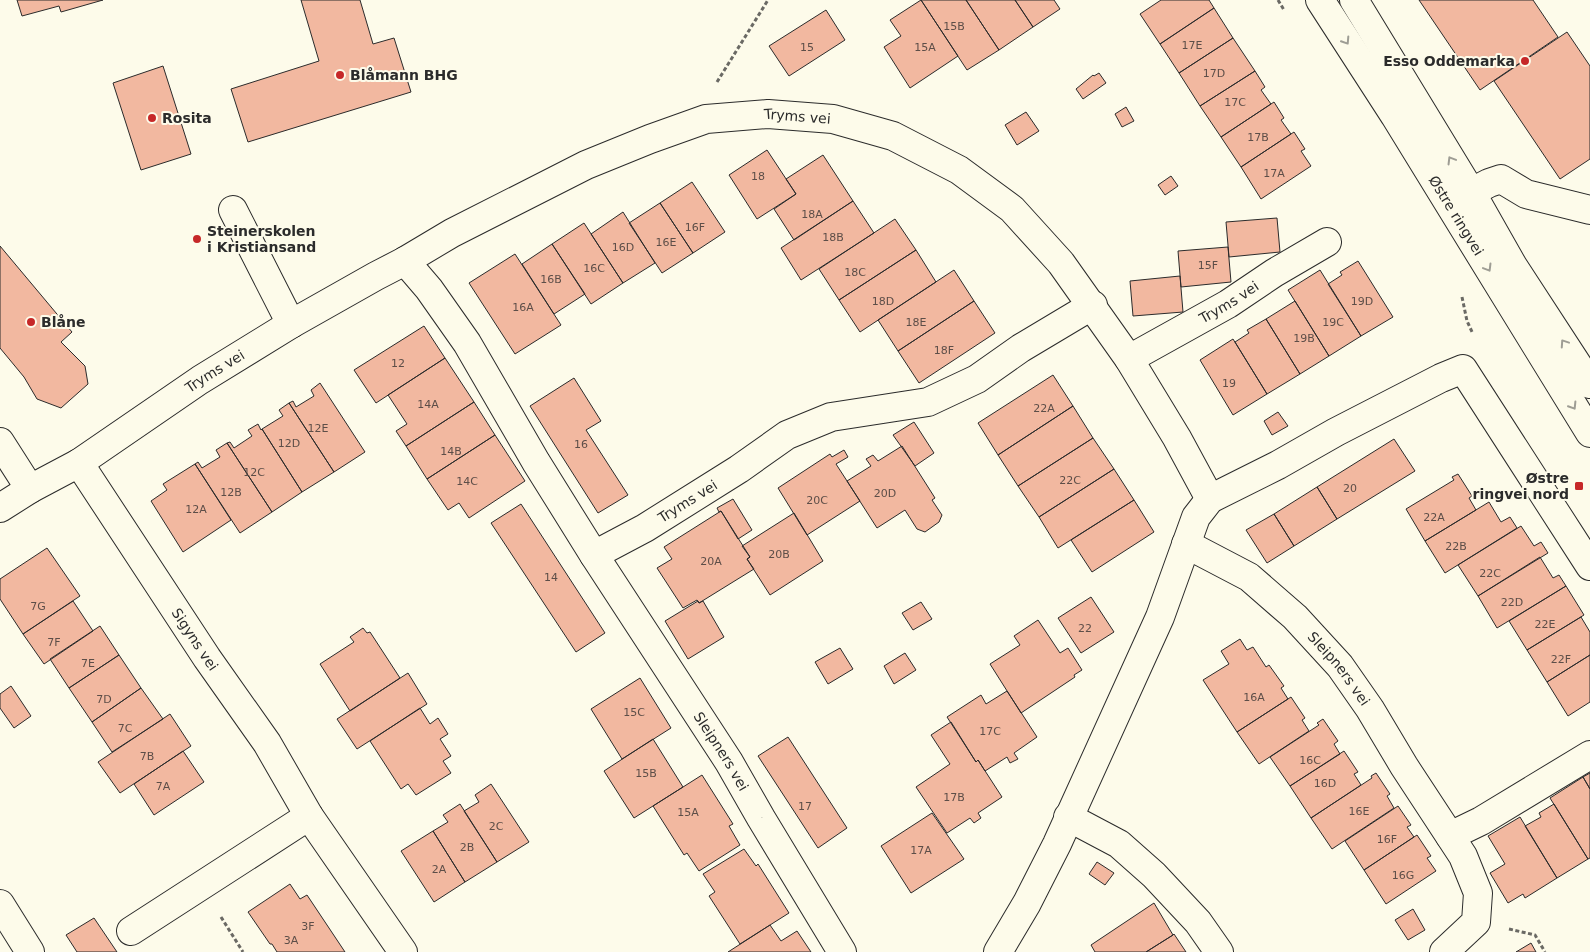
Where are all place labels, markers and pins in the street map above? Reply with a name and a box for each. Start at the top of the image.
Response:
place label: Esso Oddemarka [1383,53,1515,69]
marker: Esso Oddemarka [1519,55,1531,67]
place label: Blåmann BHG [350,67,458,83]
marker: Blåmann BHG [334,69,346,81]
place label: Rosita [162,110,212,126]
marker: Rosita [146,112,158,124]
place label: Steinerskolen i Kristiansand [207,223,316,255]
marker: Steinerskolen i Kristiansand [191,233,203,245]
place label: Blåne [41,314,85,330]
marker: Blåne [25,316,37,328]
place label: Østre ringvei nord [1473,470,1569,502]
marker: Østre ringvei nord [1573,480,1585,492]

